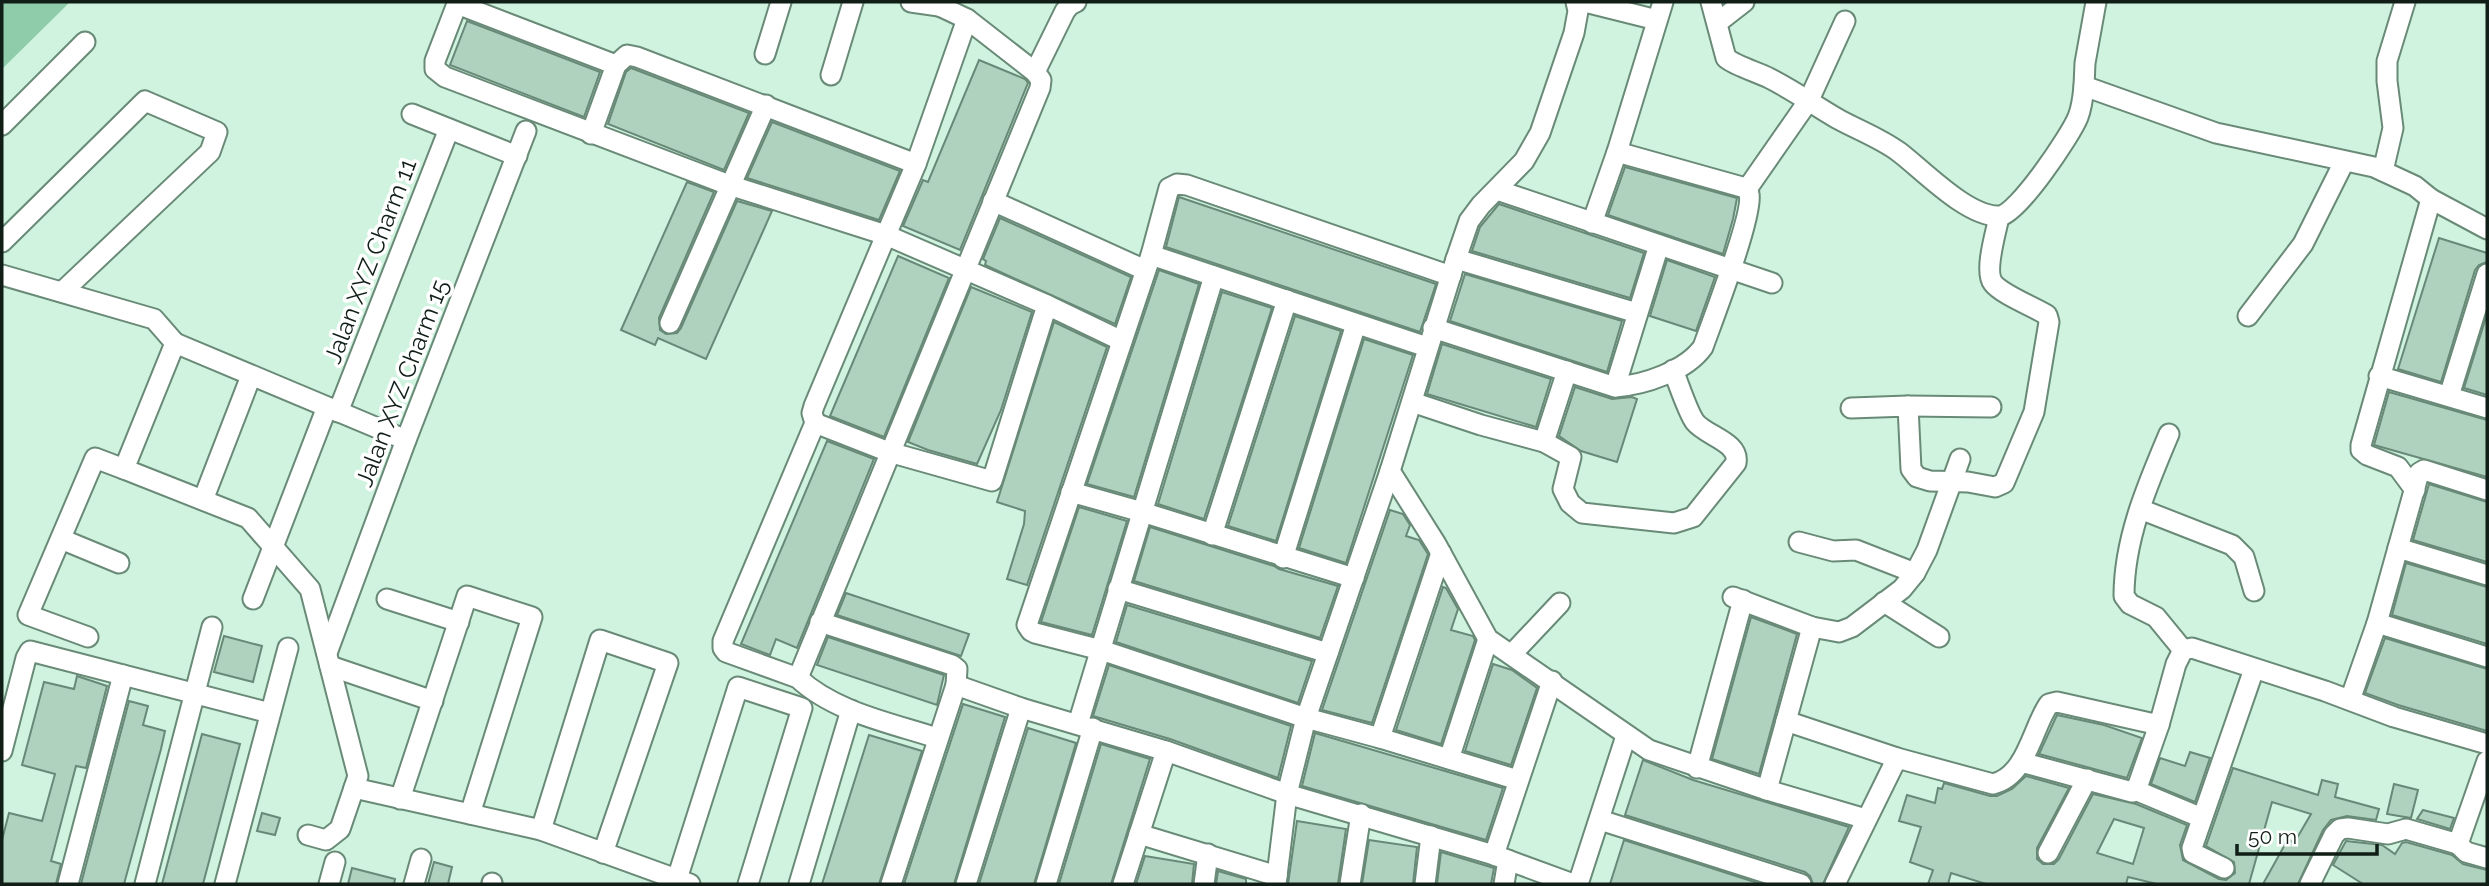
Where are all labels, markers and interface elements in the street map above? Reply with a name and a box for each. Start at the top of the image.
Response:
street label: Jalan XYZ Charm 11 [318,155,422,367]
street label: Jalan XYZ Charm 15 [349,275,455,491]
scale bar [2237,812,2377,856]
text: 50 m [2248,824,2297,849]

